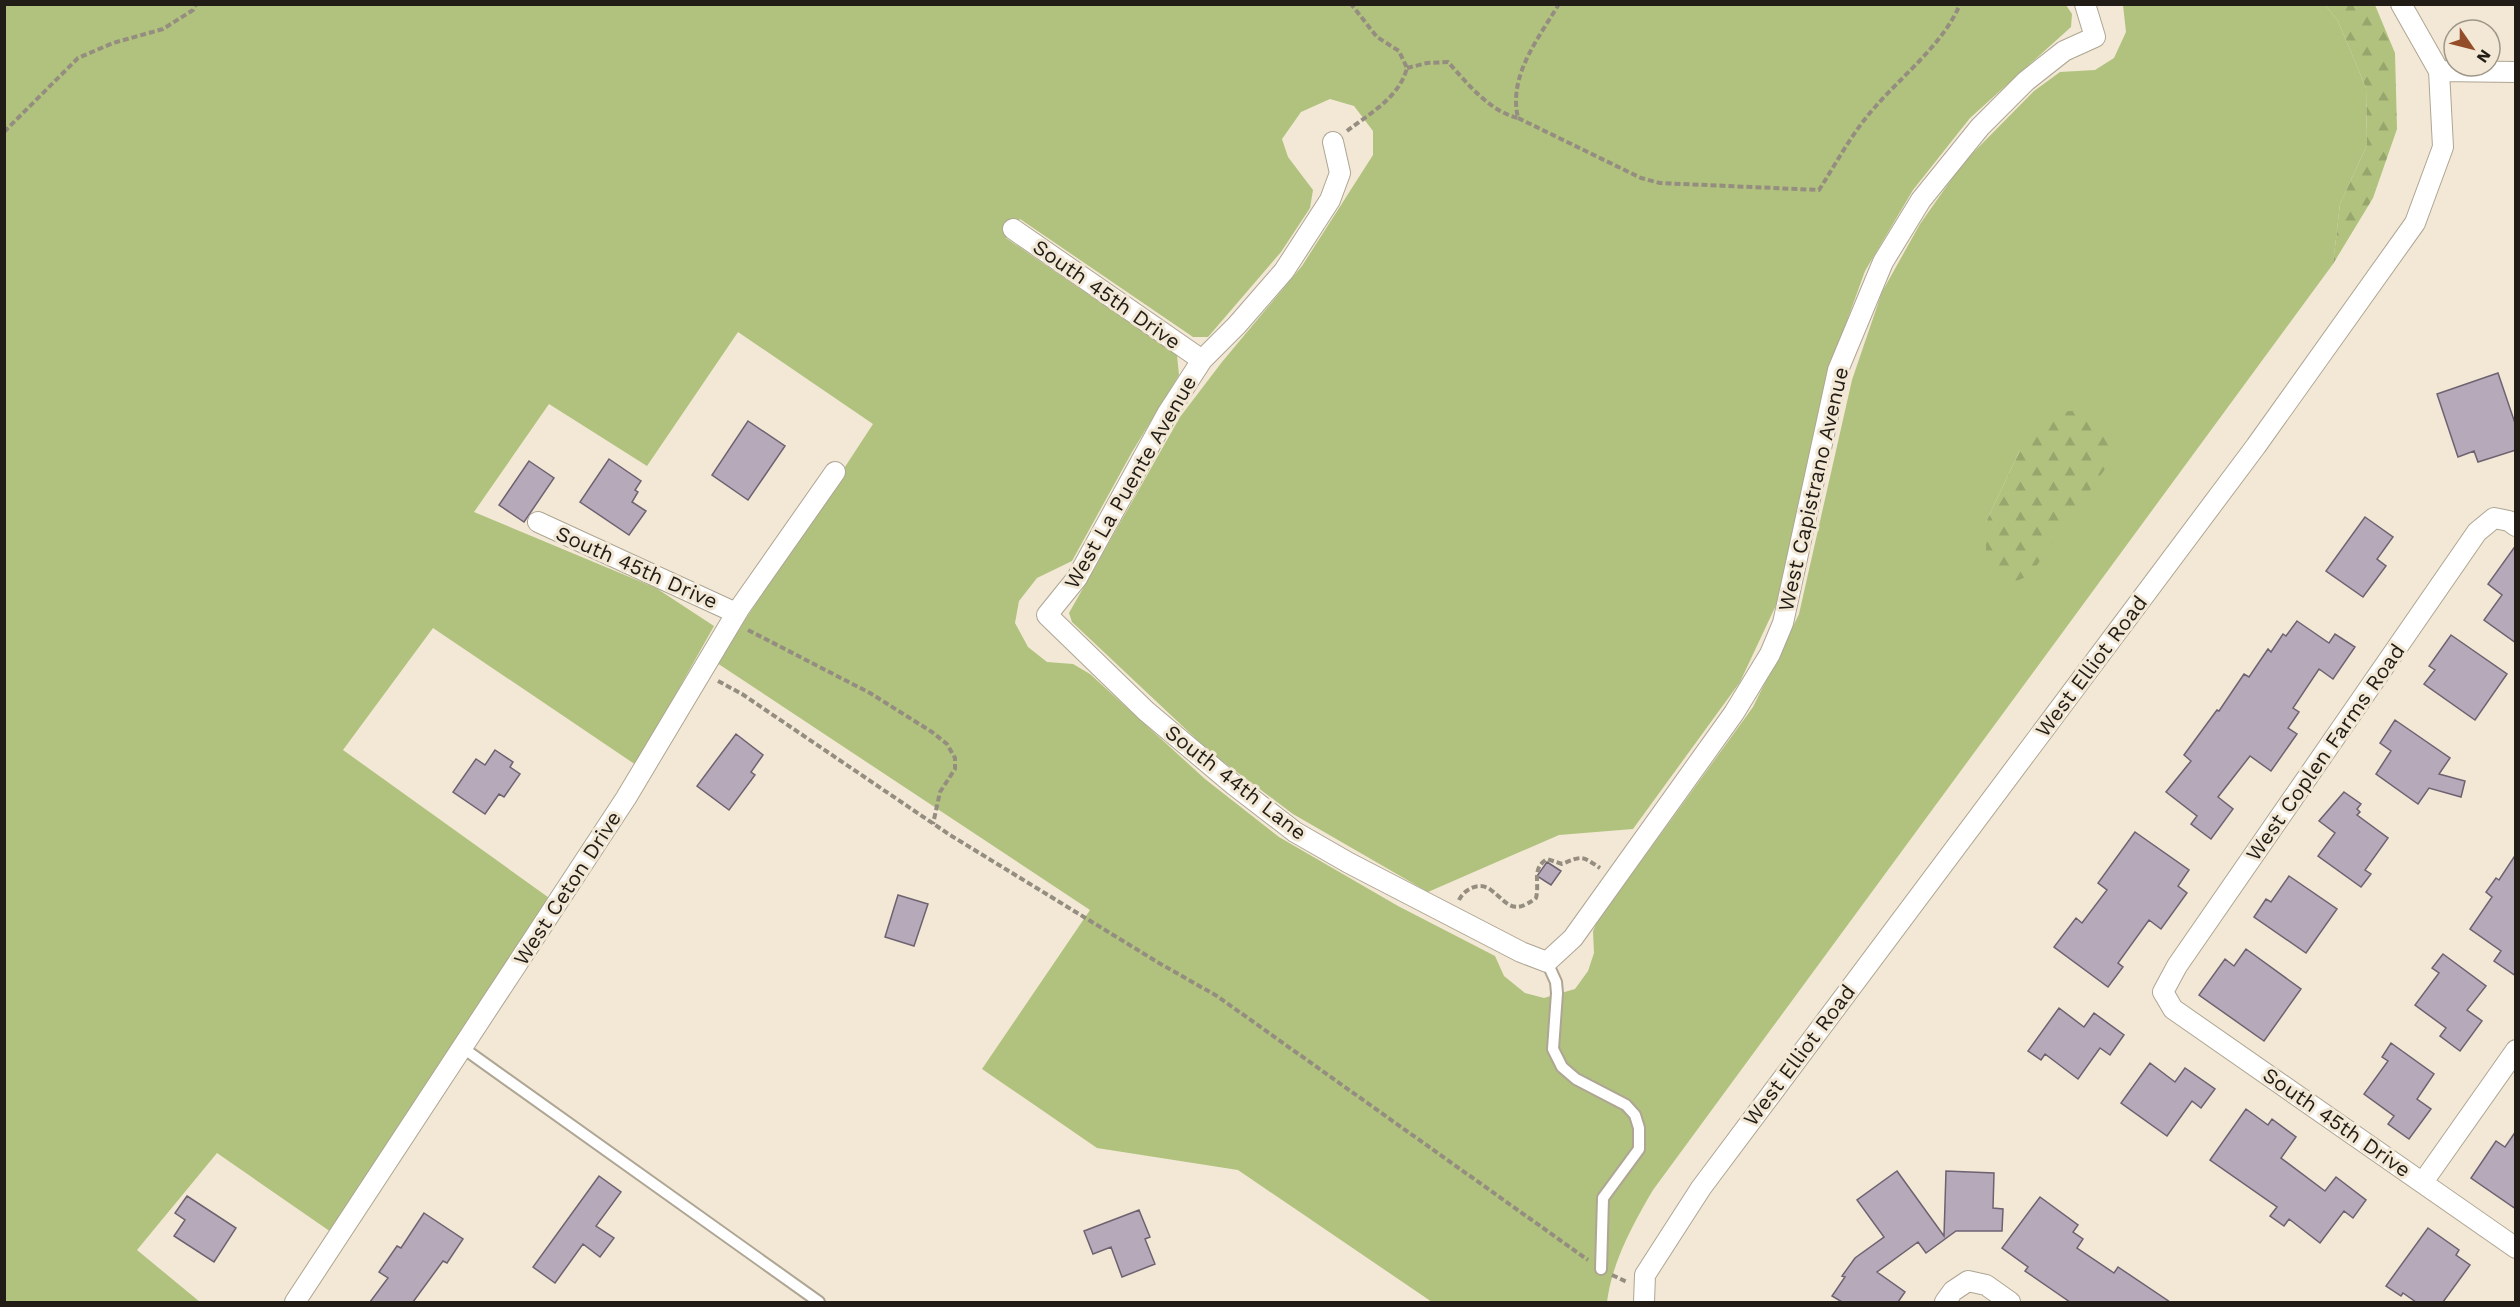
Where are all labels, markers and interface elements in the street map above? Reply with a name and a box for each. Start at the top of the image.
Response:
north arrow [2442,18,2502,78]
text: N [2473,46,2495,67]
street label: South 45th Drive [1028,234,1186,354]
street label: West Capistrano Avenue [1773,364,1853,614]
street label: West La Puente Avenue [1059,371,1201,593]
street label: South 45th Drive [552,520,722,614]
street label: West Elliot Road [2030,591,2152,741]
street label: West Coplen Farms Road [2240,639,2410,865]
street label: South 44th Lane [1160,719,1312,845]
street label: West Ceton Drive [508,806,626,970]
street label: West Elliot Road [1738,980,1860,1130]
street label: South 45th Drive [2258,1062,2416,1182]

